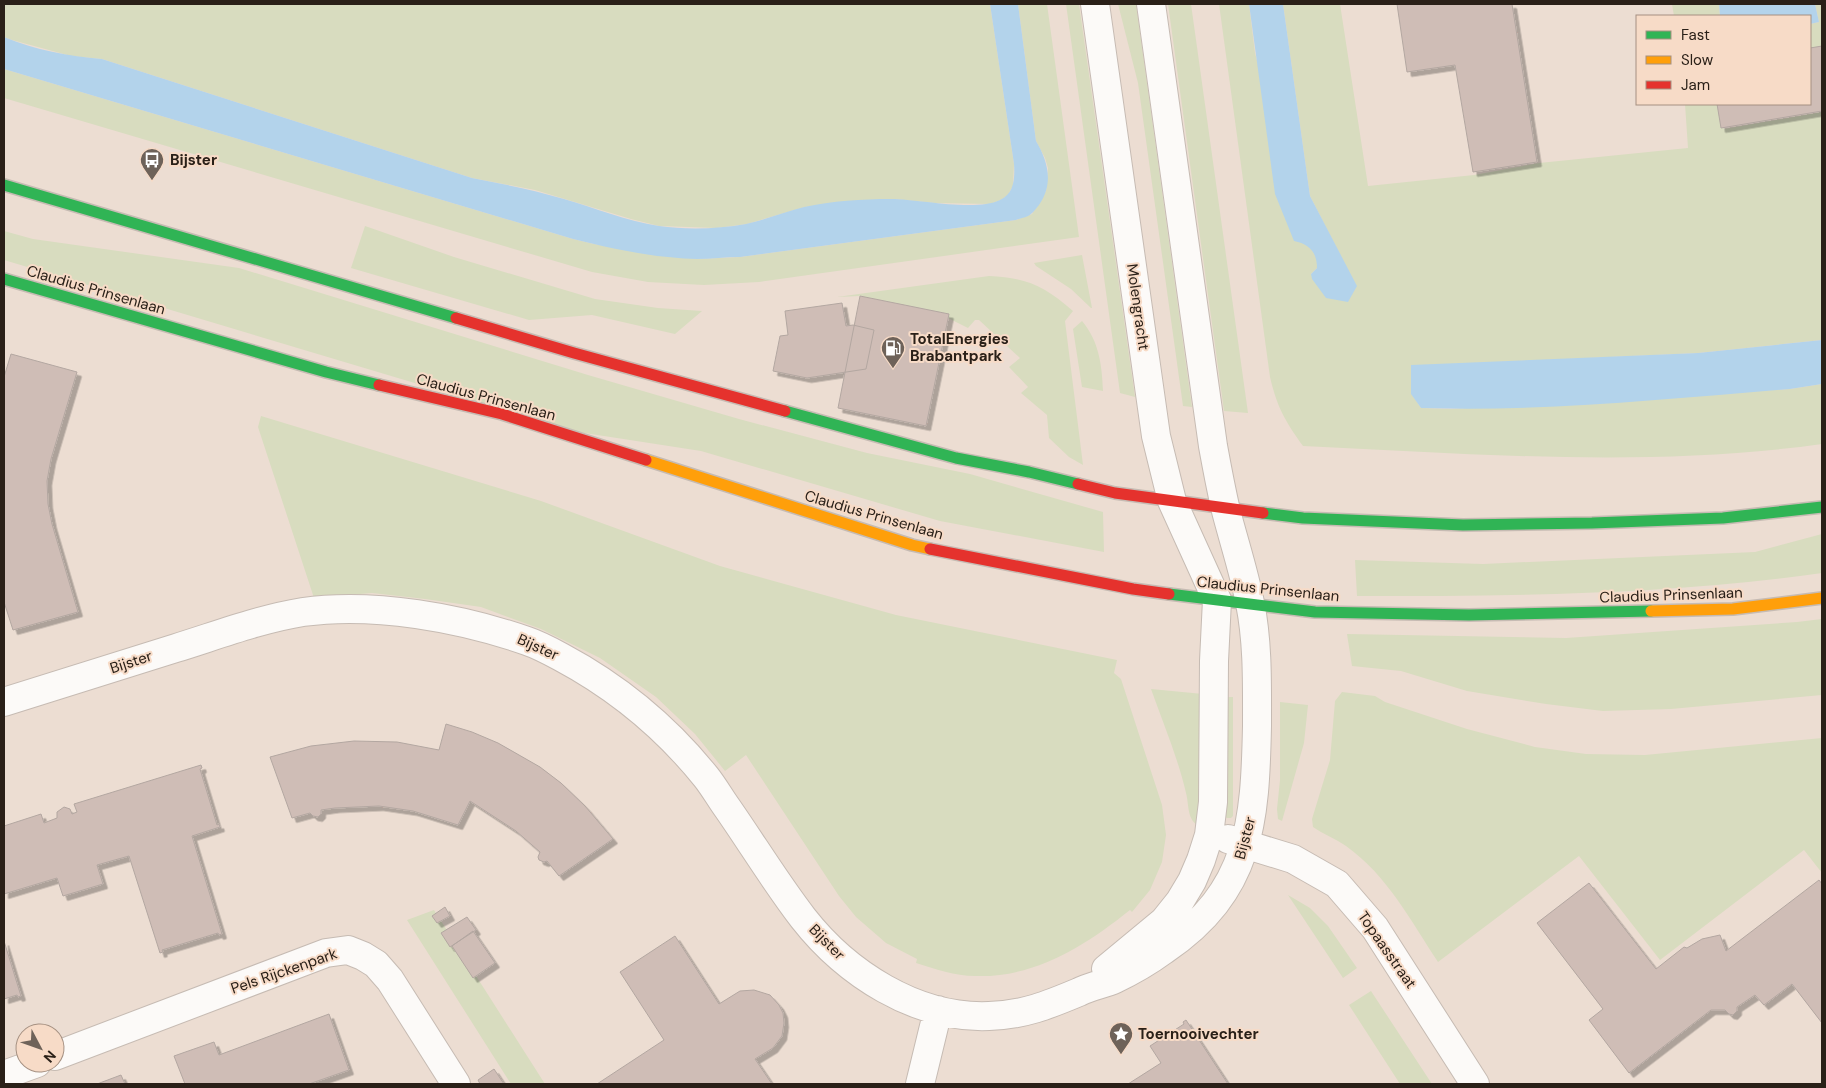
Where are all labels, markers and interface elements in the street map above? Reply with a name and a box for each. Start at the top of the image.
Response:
legend [1636,15,1811,105]
text: Fast [1681,25,1710,45]
text: Slow [1681,50,1714,70]
text: Jam [1681,75,1710,95]
bus stop icon: Bijster [139,147,165,181]
place label: Bijster [170,150,217,170]
street label: Claudius Prinsenlaan [24,261,168,319]
street label: Molengracht [1122,262,1154,352]
place label: TotalEnergies Brabantpark [910,329,1009,366]
fuel station icon: TotalEnergies Brabantpark [880,335,906,369]
street label: Claudius Prinsenlaan [414,369,558,425]
street label: Claudius Prinsenlaan [802,486,946,544]
street label: Claudius Prinsenlaan [1196,572,1340,606]
street label: Claudius Prinsenlaan [1599,583,1743,607]
street label: Bijster [514,629,562,665]
street label: Bijster [107,646,155,678]
street label: Bijster [1230,814,1260,861]
street label: Topaasstraat [1353,907,1421,993]
street label: Bijster [805,920,850,965]
street label: Pels Rijckenpark [228,943,340,999]
place icon: Toernooivechter [1108,1021,1134,1055]
north arrow [15,1023,65,1073]
place label: Toernooivechter [1138,1024,1259,1044]
text: N [40,1047,60,1066]

